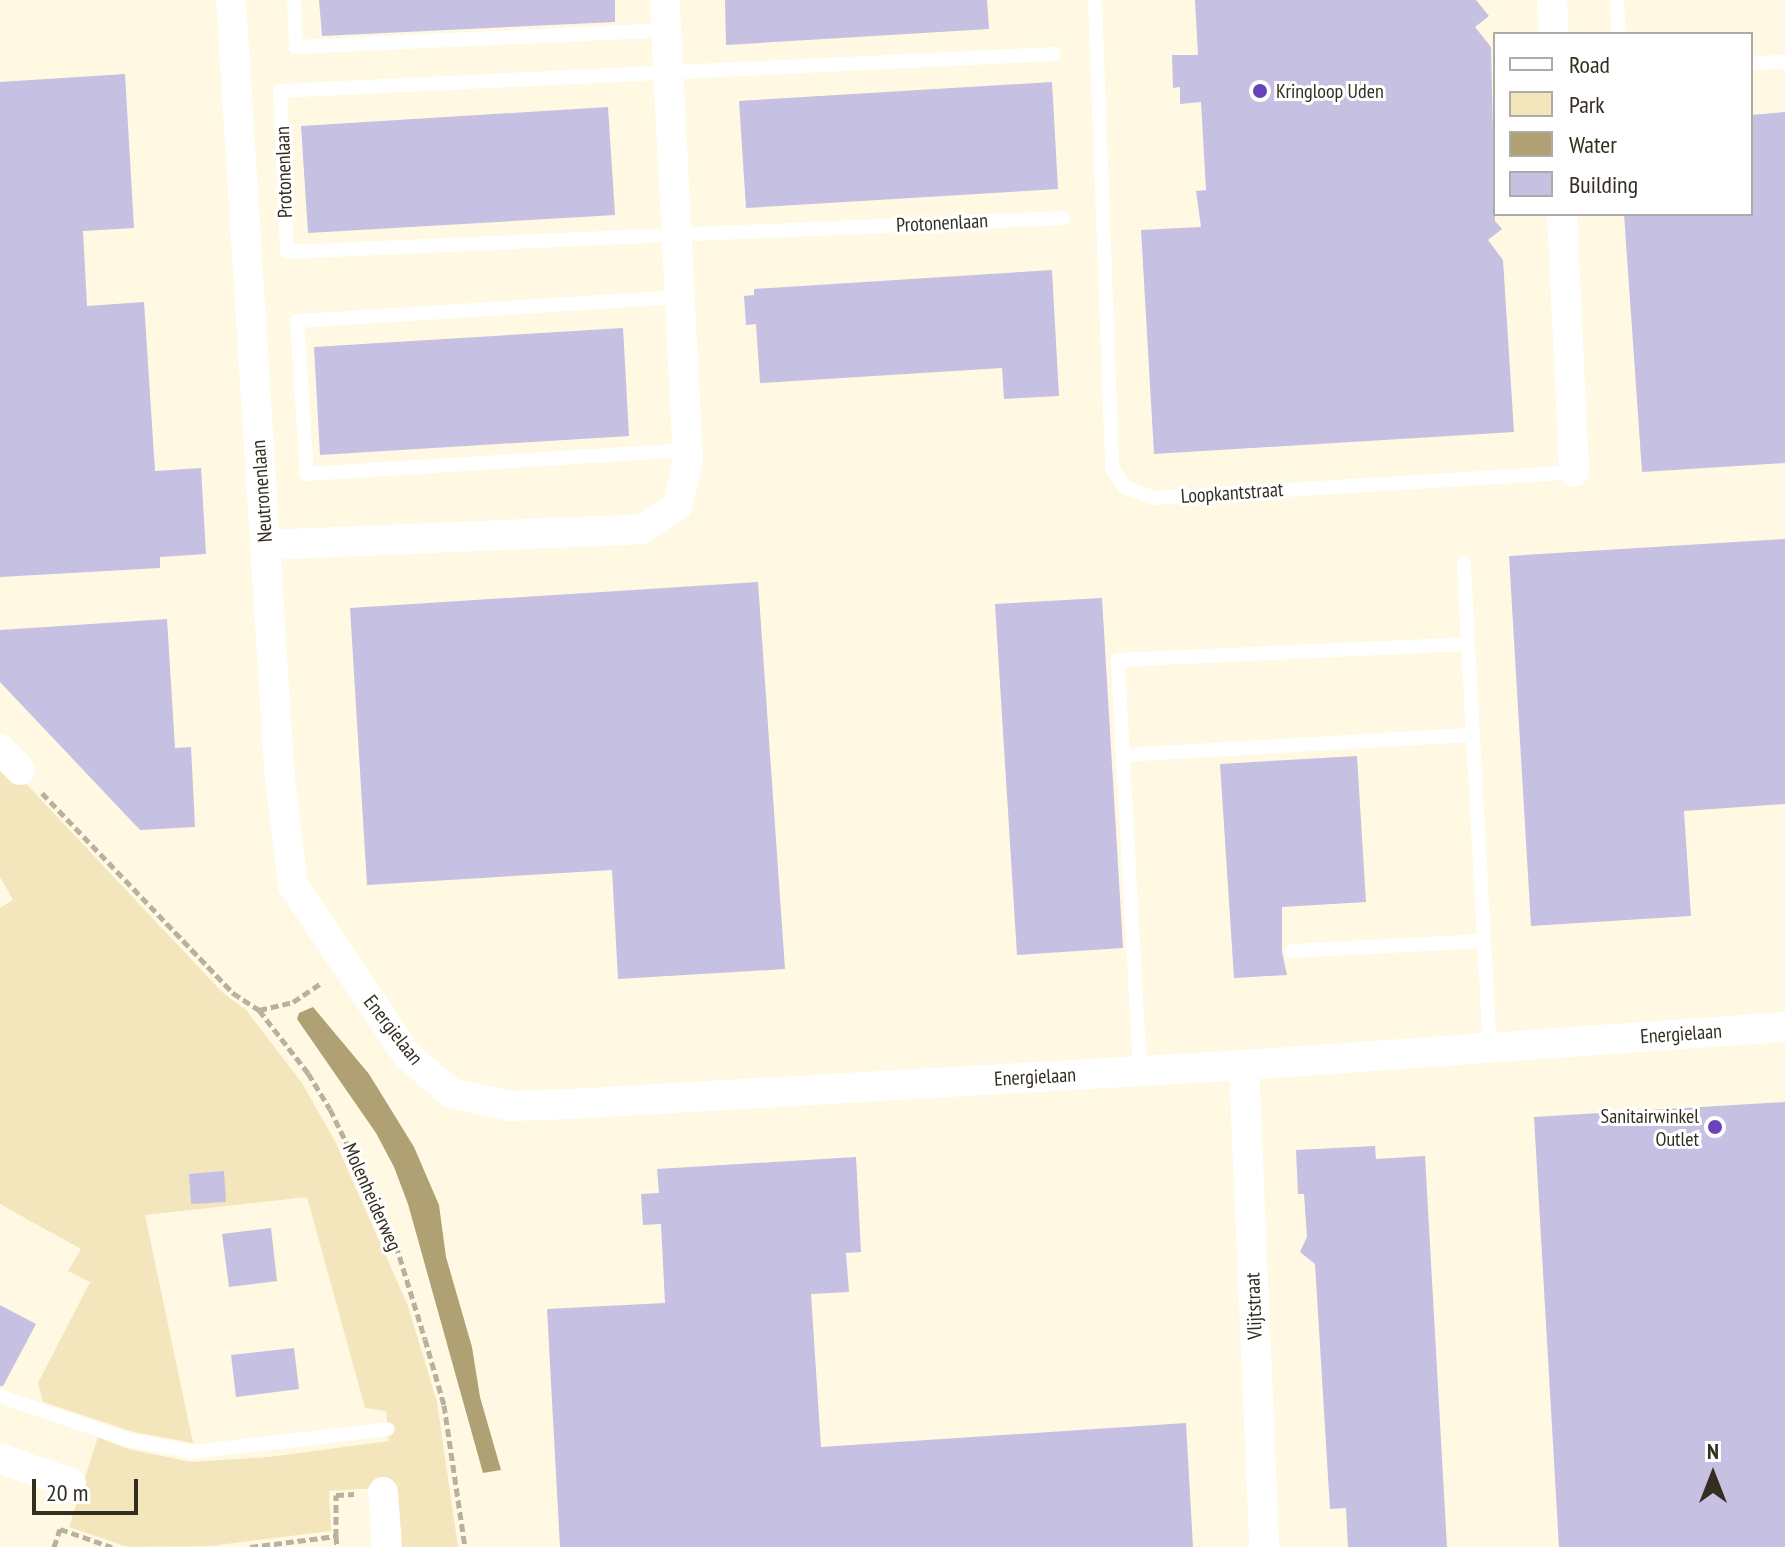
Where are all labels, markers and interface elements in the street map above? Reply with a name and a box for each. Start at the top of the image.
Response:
legend [1493,32,1753,216]
text: Road [1569,49,1610,80]
place label: Kringloop Uden [1276,79,1384,103]
marker: Kringloop Uden [1251,82,1269,100]
text: Park [1569,89,1605,120]
street label: Protonenlaan [270,126,298,218]
text: Water [1569,129,1617,160]
text: Building [1569,169,1638,200]
street label: Protonenlaan [896,209,988,237]
street label: Neutronenlaan [246,439,278,543]
street label: Loopkantstraat [1180,477,1284,509]
street label: Energielaan [358,990,428,1070]
street label: Energielaan [1639,1019,1723,1049]
street label: Energielaan [994,1063,1076,1091]
place label: Sanitairwinkel Outlet [1601,1104,1699,1151]
marker: Sanitairwinkel Outlet [1706,1118,1724,1136]
street label: Molenheiderweg [338,1139,406,1255]
street label: Vlijtstraat [1241,1272,1267,1340]
north arrow [1673,1435,1753,1515]
text: N [1707,1437,1719,1465]
scale bar [36,1463,142,1513]
text: 20 m [46,1477,88,1508]

